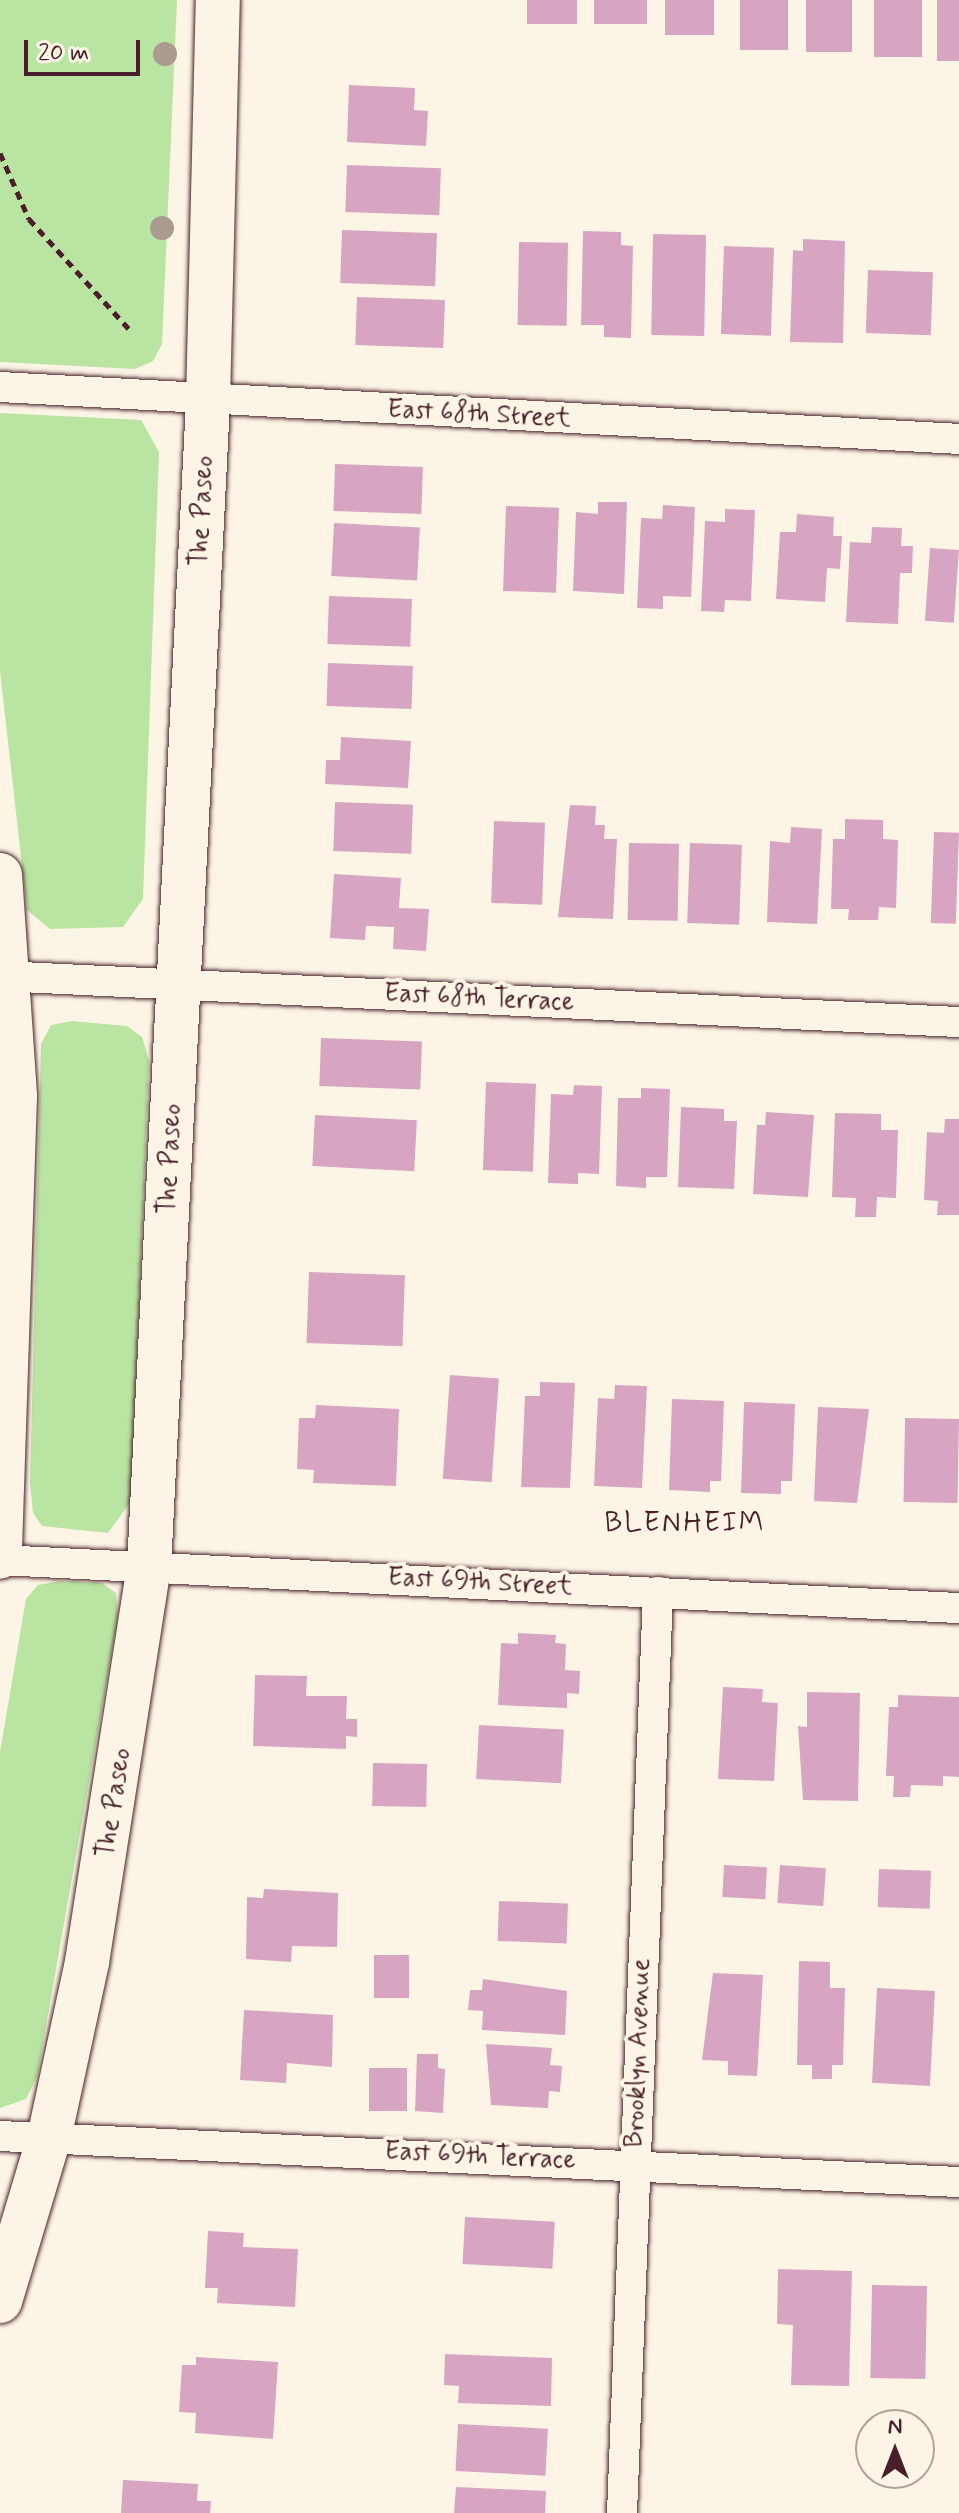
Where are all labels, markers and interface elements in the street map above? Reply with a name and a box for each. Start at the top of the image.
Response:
scale bar [28,24,144,74]
text: 20 m [38,38,89,69]
street label: East 68th Street [386,395,572,435]
street label: The Paseo [185,456,221,566]
street label: East 68th Terrace [383,978,575,1020]
street label: The Paseo [153,1104,189,1214]
district label: BLENHEIM [607,1507,763,1541]
street label: East 69th Street [387,1563,573,1603]
street label: The Paseo [91,1747,139,1859]
street label: Brooklyn Avenue [620,1962,658,2144]
street label: East 69th Terrace [384,2136,576,2178]
north arrow [855,2409,935,2489]
text: N [888,2413,902,2441]

